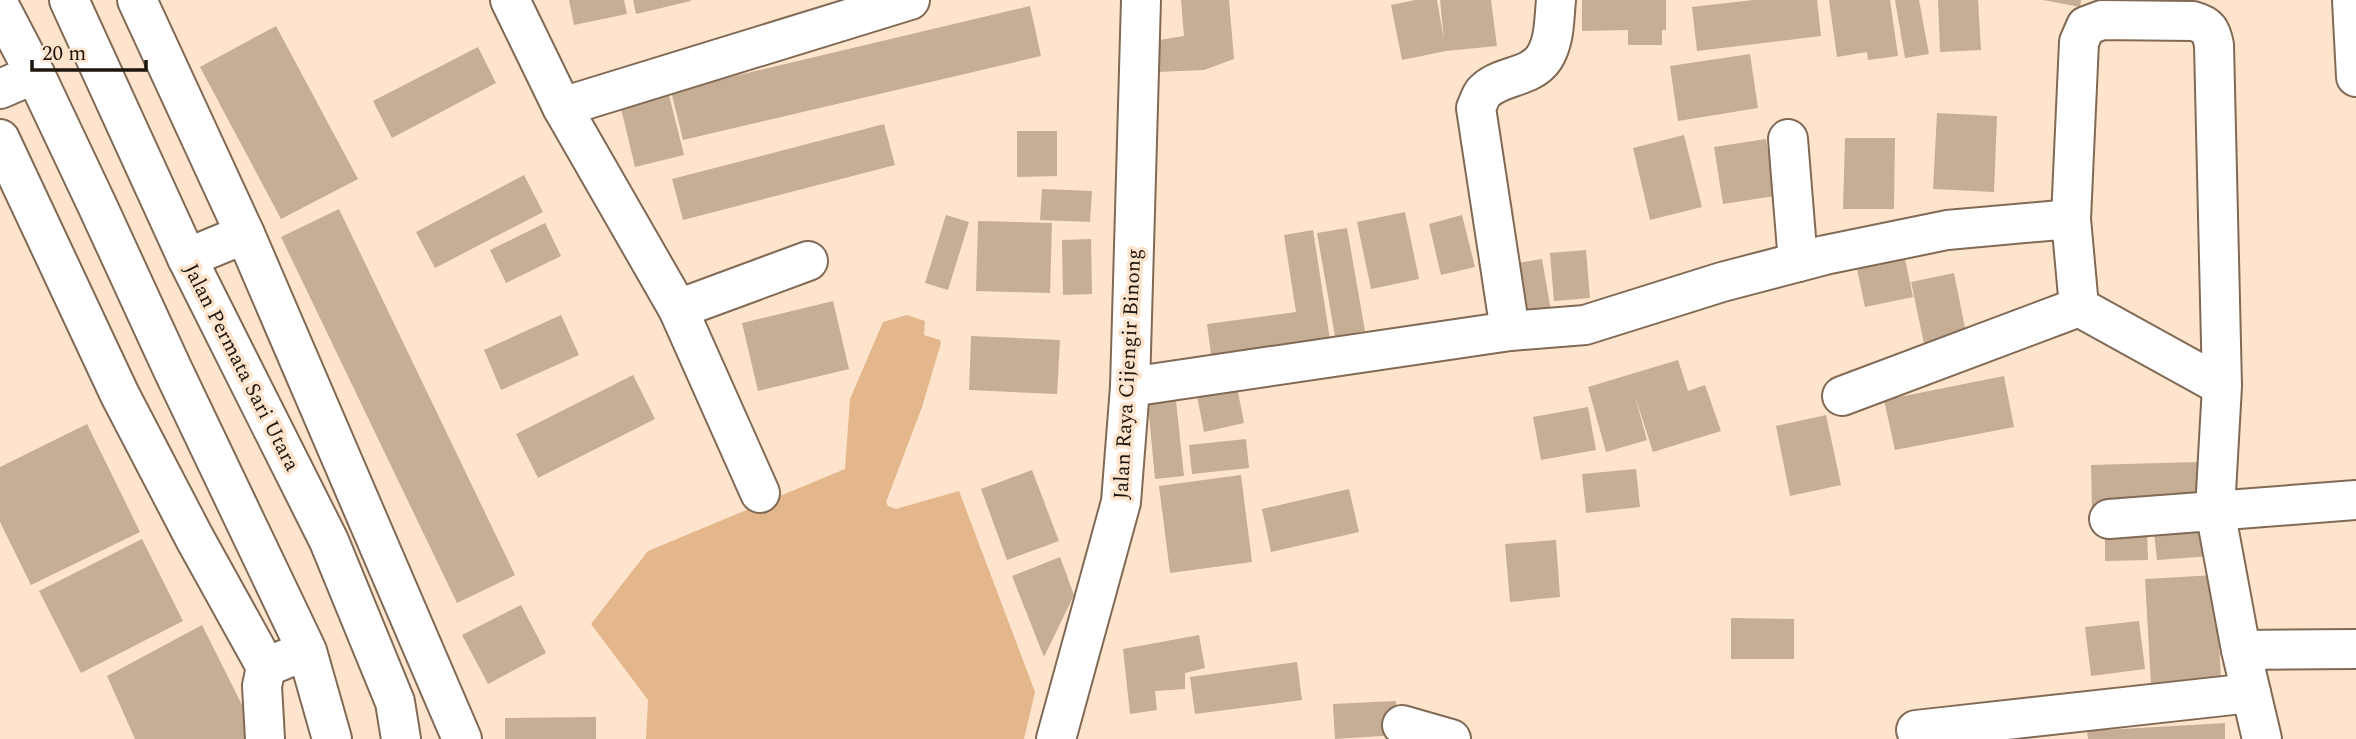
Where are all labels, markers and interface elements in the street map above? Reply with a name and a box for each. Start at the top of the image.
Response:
scale bar [32,28,145,72]
text: 20 m [42,38,86,70]
street label: Jalan Raya Cijengir Binong [1105,248,1151,500]
street label: Jalan Permata Sari Utara [175,258,308,478]

